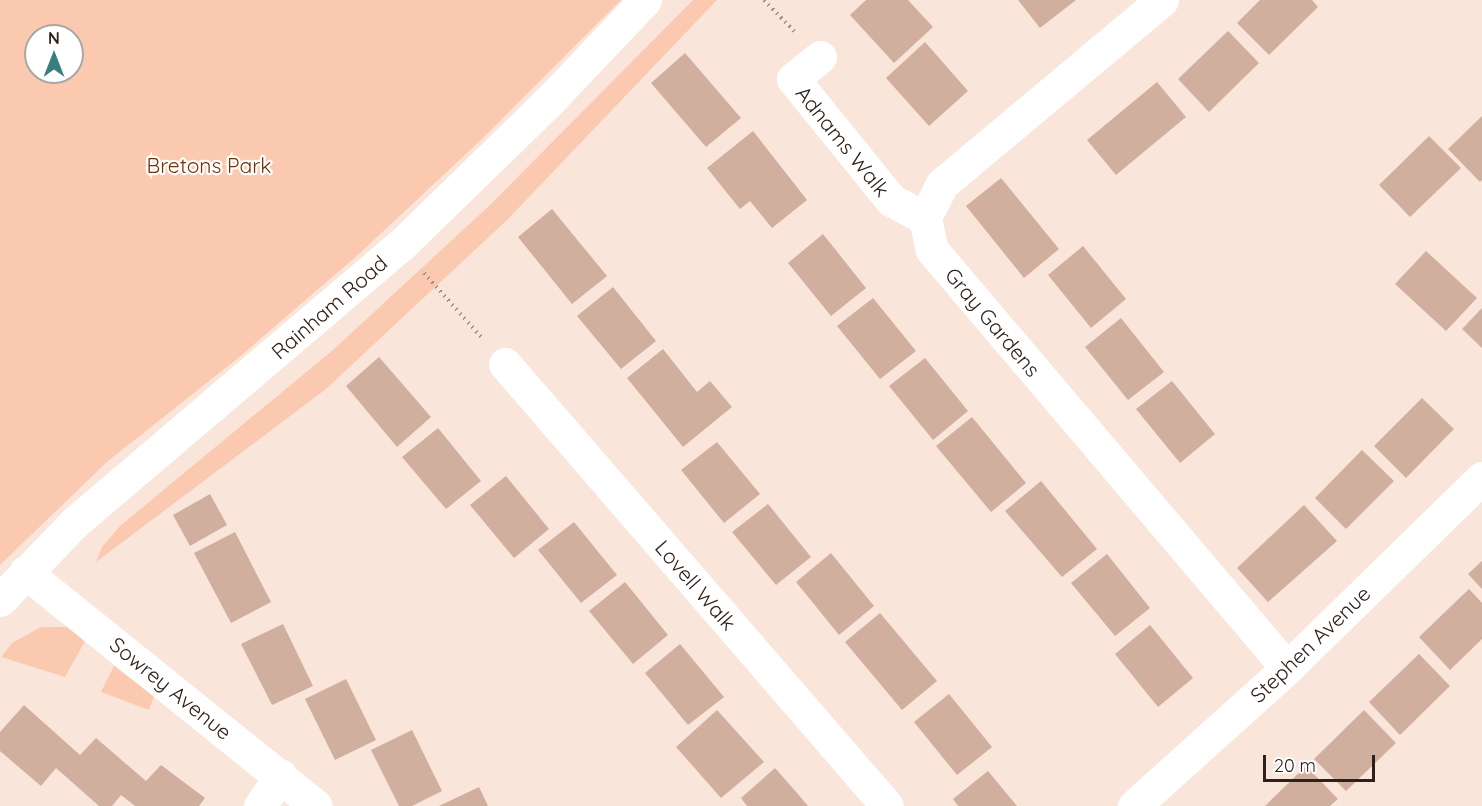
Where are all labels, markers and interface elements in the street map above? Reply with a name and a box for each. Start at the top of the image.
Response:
north arrow [24,24,84,84]
text: N [48,28,60,48]
street label: Adnams Walk [791,81,895,201]
park label: Bretons Park [146,152,272,178]
street label: Rainham Road [266,250,392,364]
street label: Gray Gardens [940,262,1046,382]
street label: Lovell Walk [650,535,742,635]
street label: Stephen Avenue [1245,580,1375,708]
street label: Sowrey Avenue [105,631,237,745]
scale bar [1266,743,1378,781]
text: 20 m [1274,754,1316,777]

